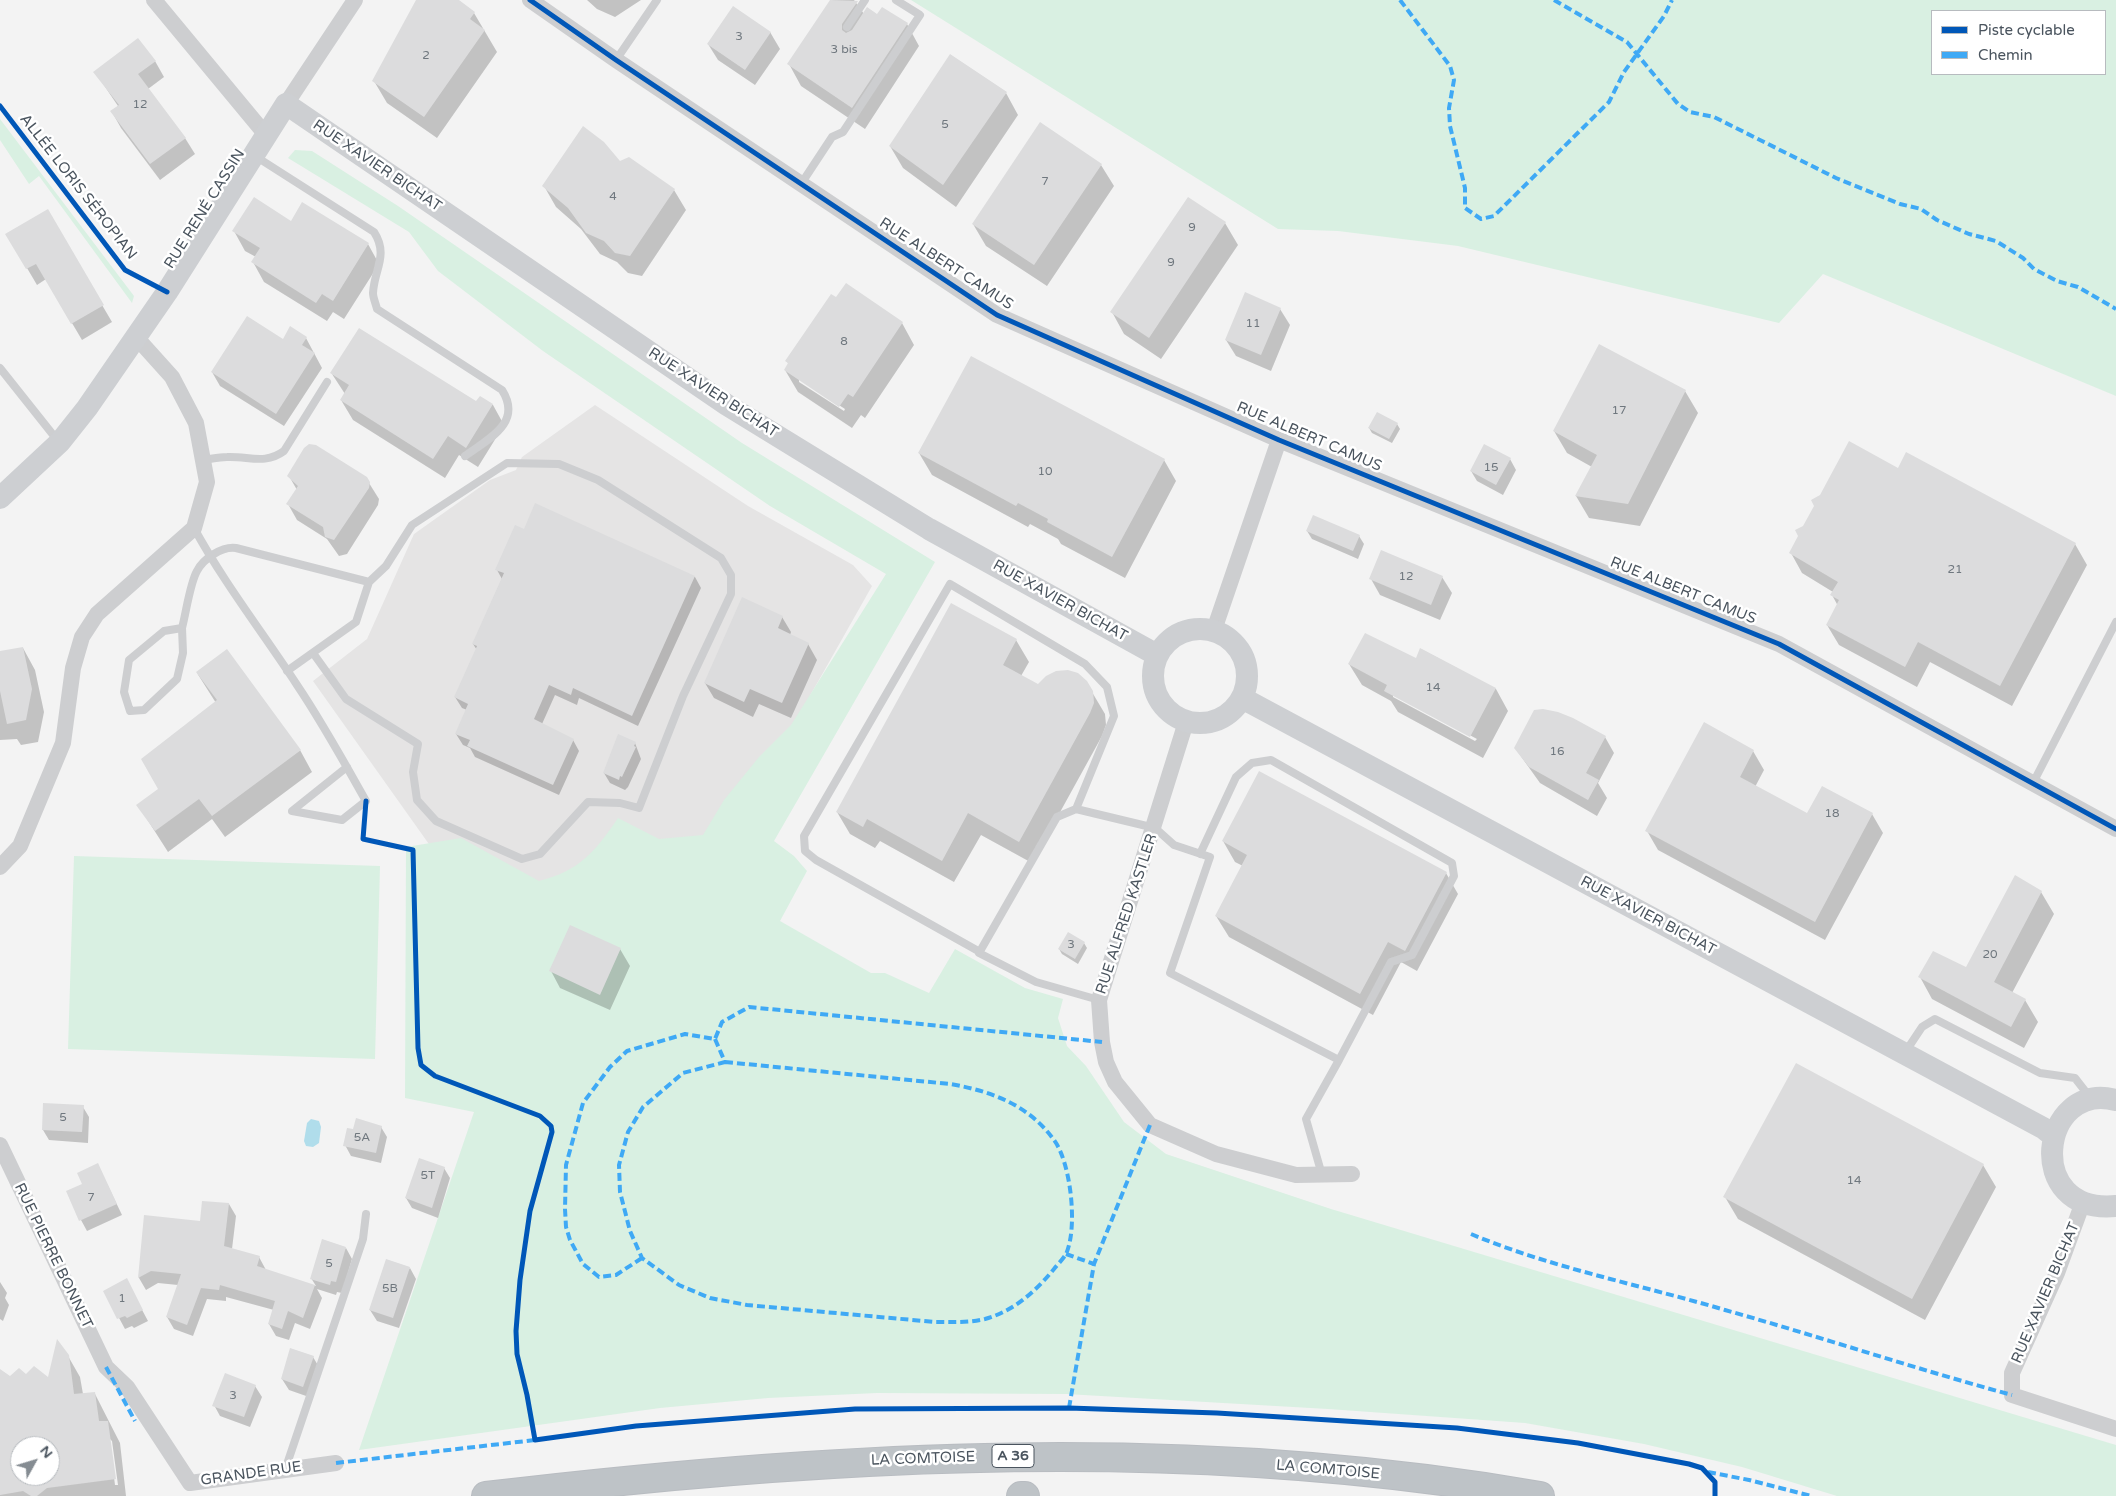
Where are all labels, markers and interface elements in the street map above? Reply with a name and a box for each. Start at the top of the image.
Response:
legend [1931,10,2106,75]
text: Piste cyclable [1978,21,2075,39]
house number: 3 [735,30,743,44]
house number: 3 bis [831,43,857,57]
text: Chemin [1978,46,2033,64]
house number: 2 [422,49,430,63]
house number: 12 [132,98,148,112]
street label: ALLÉE LORIS SÉROPIAN [16,111,140,263]
street label: RUE XAVIER BICHAT [309,116,445,216]
house number: 5 [941,118,949,132]
street label: RUE RENÉ CASSIN [161,146,249,272]
house number: 7 [1041,175,1049,189]
house number: 4 [609,190,617,204]
street label: RUE ALBERT CAMUS [876,214,1016,314]
house number: 9 [1188,221,1196,235]
house number: 9 [1167,256,1175,270]
house number: 11 [1245,317,1261,331]
house number: 8 [840,335,848,349]
street label: RUE XAVIER BICHAT [645,344,781,442]
street label: RUE ALBERT CAMUS [1234,398,1384,476]
house number: 17 [1611,404,1627,418]
house number: 15 [1483,461,1499,475]
house number: 10 [1037,465,1053,479]
street label: RUE ALBERT CAMUS [1607,553,1759,629]
street label: RUE XAVIER BICHAT [989,556,1131,646]
house number: 21 [1947,563,1963,577]
house number: 12 [1398,570,1414,584]
house number: 14 [1425,681,1441,695]
house number: 16 [1549,745,1565,759]
house number: 18 [1824,807,1840,821]
street label: RUE ALFRED KASTLER [1093,832,1161,996]
street label: RUE XAVIER BICHAT [1577,873,1719,959]
house number: 3 [1067,938,1075,952]
house number: 20 [1982,948,1998,962]
house number: 5 [59,1111,67,1125]
house number: 5A [354,1131,370,1145]
house number: 5T [421,1169,435,1183]
house number: 14 [1846,1174,1862,1188]
street label: RUE PIERRE BONNET [10,1180,96,1332]
house number: 7 [87,1191,95,1205]
street label: RUE XAVIER BICHAT [2008,1220,2084,1366]
house number: 5 [325,1257,333,1271]
house number: 5B [382,1282,398,1296]
house number: 1 [118,1292,126,1306]
house number: 3 [229,1389,237,1403]
north arrow [10,1436,60,1486]
text: N [36,1442,56,1462]
road number: A 36 [992,1444,1034,1468]
street label: LA COMTOISE [871,1448,975,1470]
street label: LA COMTOISE [1275,1456,1381,1484]
street label: GRANDE RUE [199,1458,303,1490]

